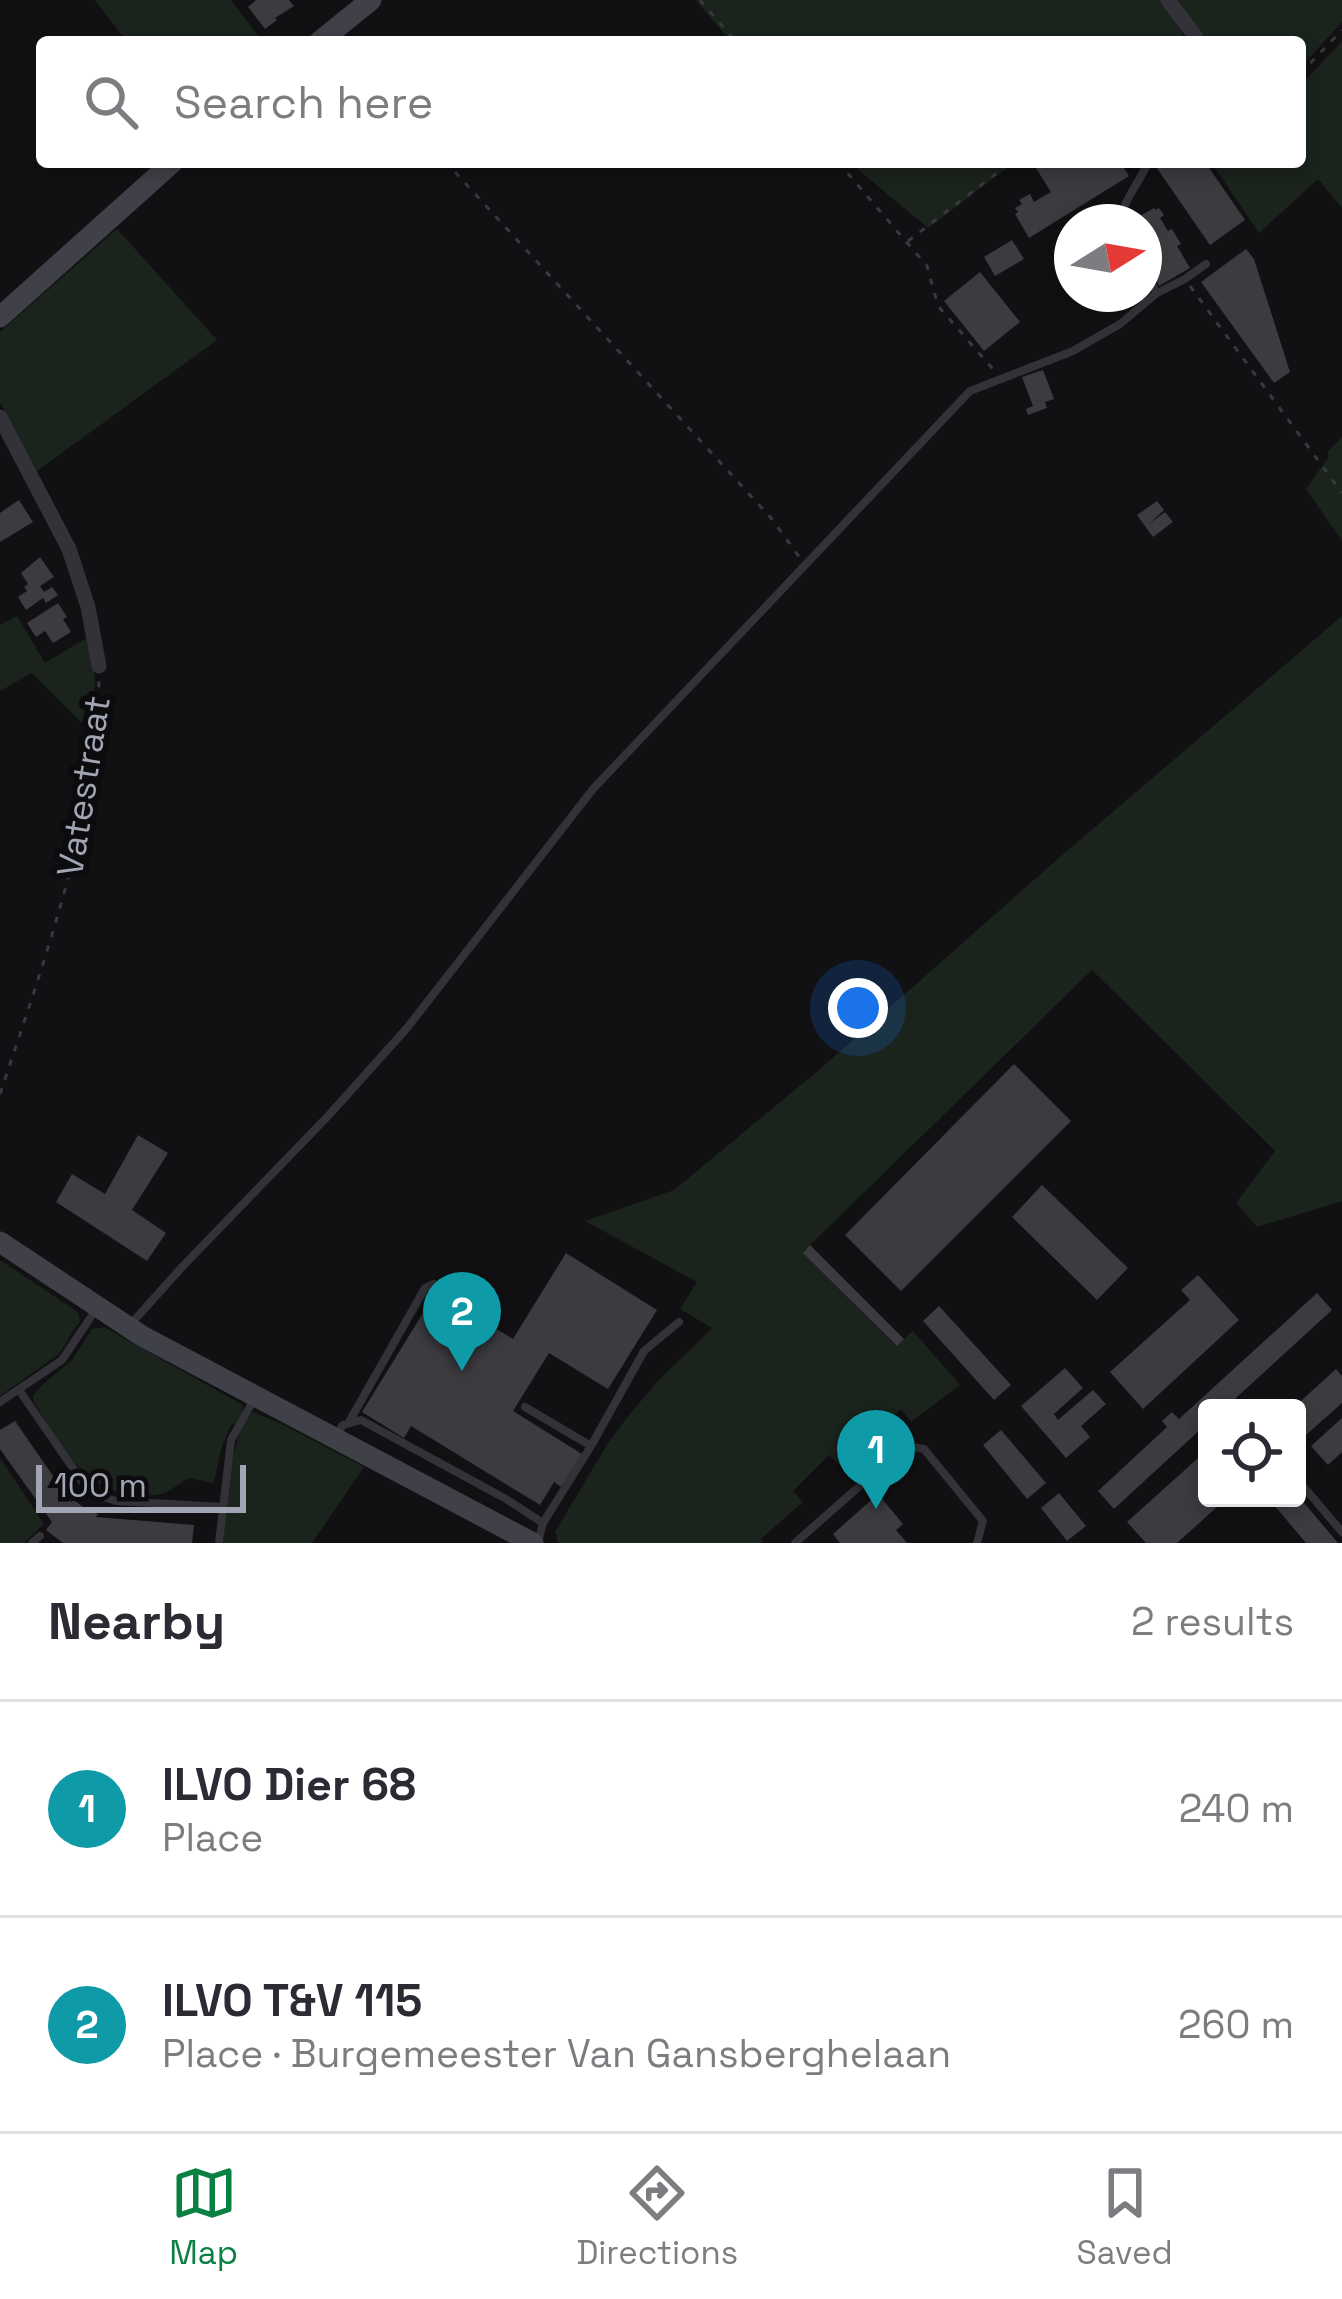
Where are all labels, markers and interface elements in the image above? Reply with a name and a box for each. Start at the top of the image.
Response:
search box [36,36,1306,168]
icon: search [78,69,144,135]
text: Search here [174,74,433,131]
north arrow [1054,204,1162,312]
street label: Vatestraat [47,692,121,880]
your location [828,978,888,1038]
pin: 2 [423,1272,501,1371]
map controls [1198,1399,1306,1507]
button: locate [1198,1399,1306,1507]
pin: 1 [837,1410,915,1509]
scale bar [36,1459,246,1512]
text: 100 m [54,1465,147,1507]
text: Nearby [48,1589,225,1654]
text: 2 results [1131,1597,1294,1646]
text: ILVO Dier 68 [162,1756,416,1813]
text: 1 [78,1784,96,1833]
text: 240 m [1179,1784,1294,1833]
text: Place [162,1813,263,1862]
text: ILVO T&V 115 [162,1972,422,2029]
text: 2 [75,2000,99,2049]
text: 260 m [1178,2000,1294,2049]
text: Place · Burgemeester Van Gansberghelaan [162,2029,951,2078]
tab: Map [169,2160,238,2274]
tab: Directions [576,2160,738,2274]
tab: Saved [1077,2160,1173,2274]

